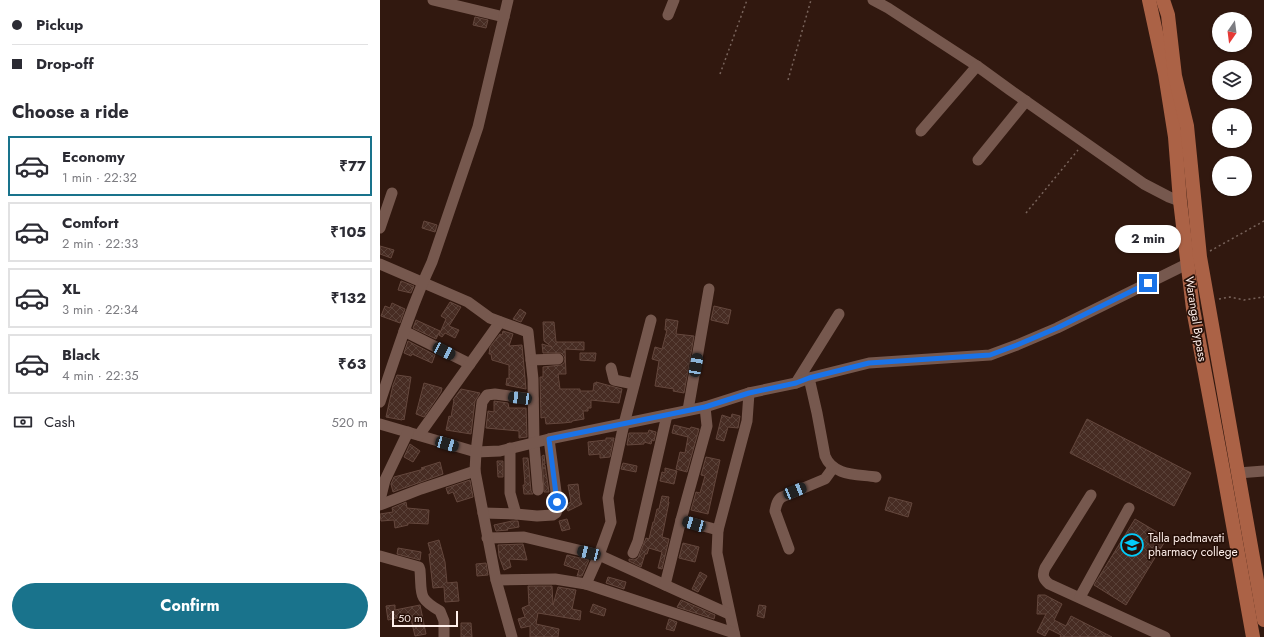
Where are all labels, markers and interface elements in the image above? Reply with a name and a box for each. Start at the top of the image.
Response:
north arrow [1212,12,1252,52]
map controls [1212,12,1252,196]
text: Pickup [36,14,83,36]
text: Drop-off [36,53,94,75]
button: layers [1212,60,1252,100]
text: Choose a ride [12,99,129,125]
button: + [1212,108,1252,148]
text: Economy [62,146,125,168]
icon: car [14,148,50,184]
text: ₹77 [339,155,366,177]
button: − [1212,156,1252,196]
text: 1 min · 22:32 [62,168,137,187]
text: Comfort [62,212,119,234]
icon: car [14,214,50,250]
text: ₹105 [330,221,366,243]
callout: 2 min [1115,225,1181,253]
text: 2 min [1131,229,1165,248]
text: 2 min · 22:33 [62,234,138,253]
route end [1139,274,1157,292]
street label: Warangal Bypass [1180,275,1212,363]
text: XL [62,278,80,300]
icon: car [14,280,50,316]
text: ₹132 [331,287,366,309]
text: 3 min · 22:34 [62,300,138,319]
car [431,340,457,362]
text: Black [62,344,100,366]
icon: car [14,346,50,382]
car [688,352,704,378]
text: ₹63 [338,353,366,375]
text: 4 min · 22:35 [62,366,139,385]
car [507,391,533,405]
icon: cash [12,411,34,433]
text: Cash [44,411,75,433]
text: 520 m [331,413,368,432]
car [434,435,460,453]
car [782,481,808,501]
route start [548,493,566,511]
car [681,515,707,533]
place label: Talla padmavati pharmacy college [1148,529,1238,561]
school or university icon: Talla padmavati pharmacy college [1119,532,1145,558]
car [576,544,602,562]
button: Confirm [12,583,368,629]
scale bar [392,609,458,628]
text: 50 m [398,610,423,626]

